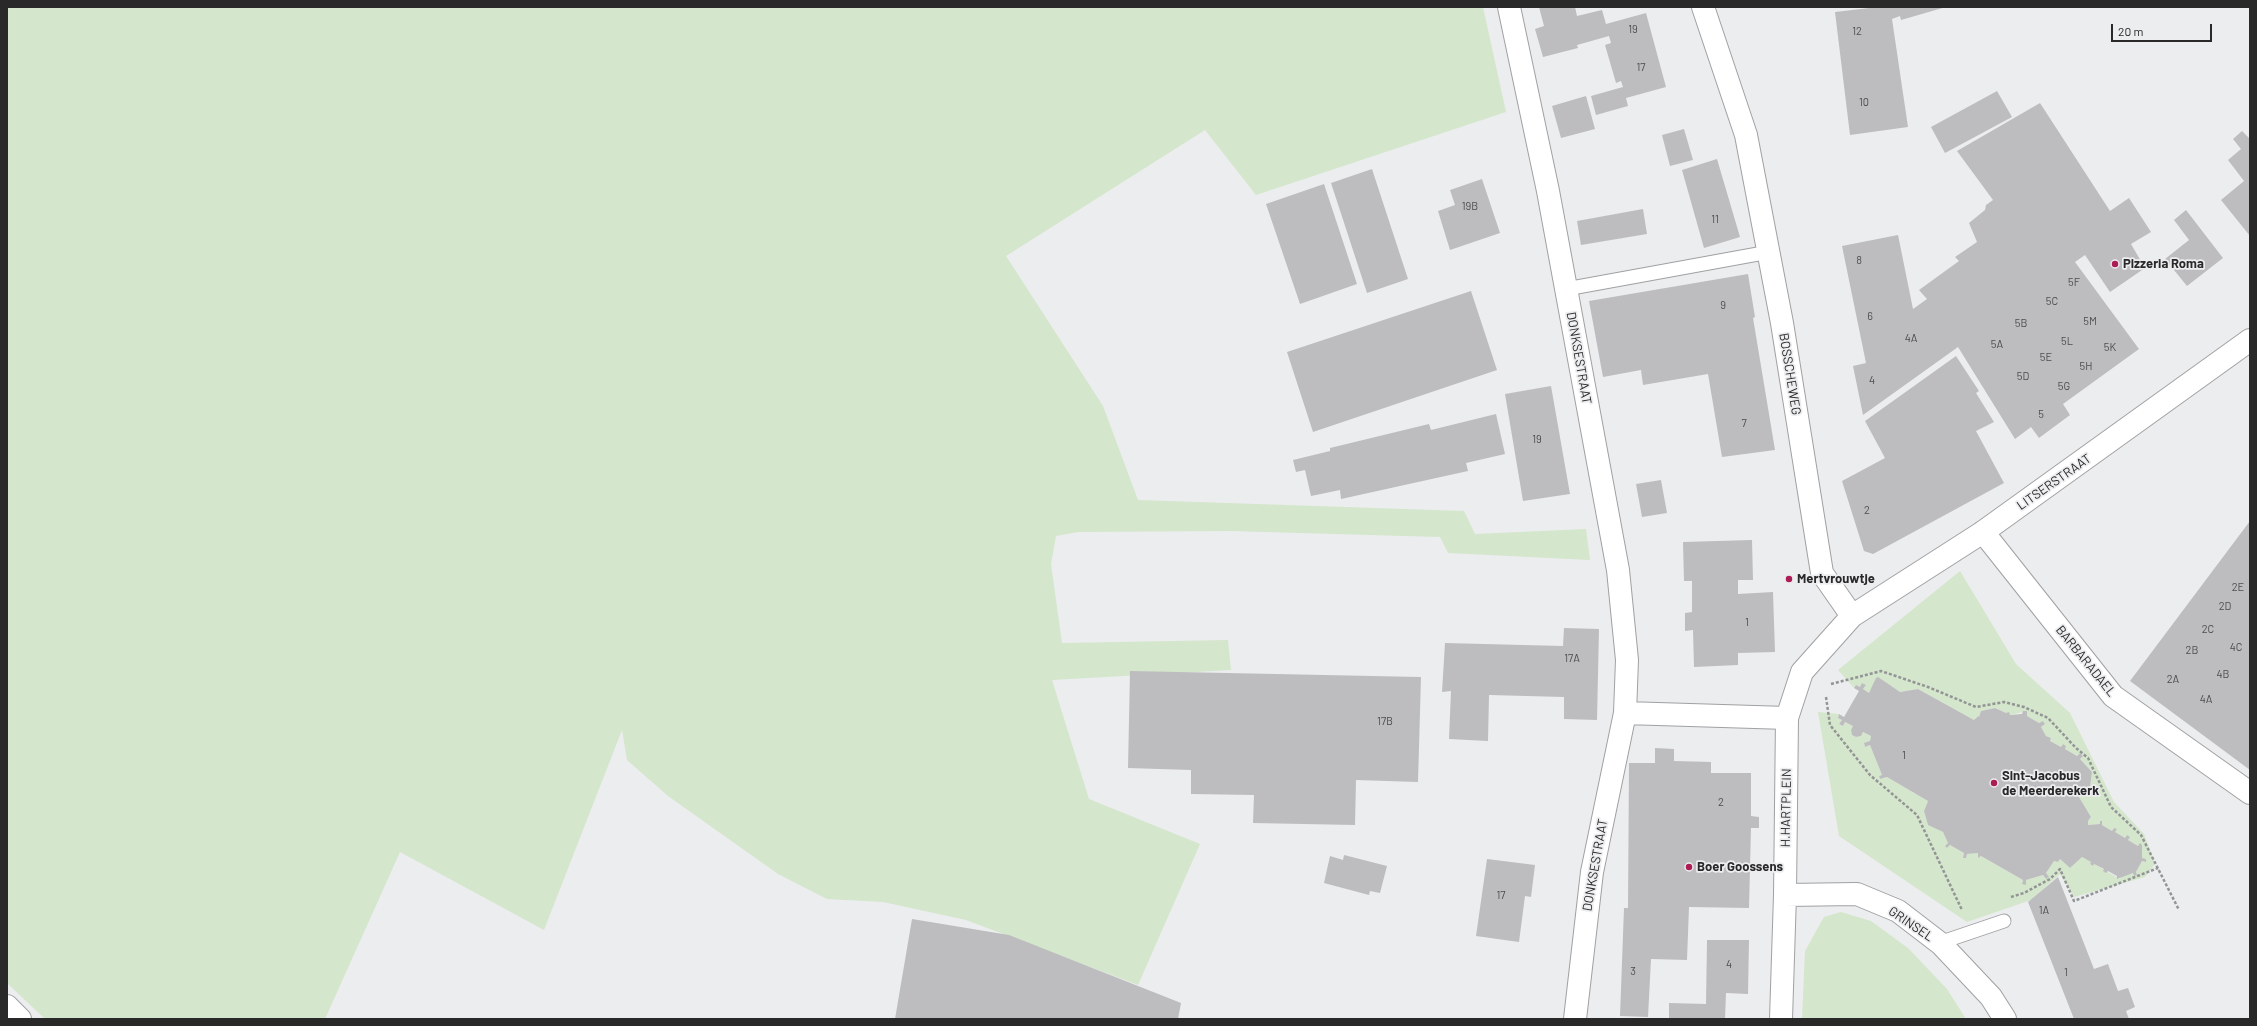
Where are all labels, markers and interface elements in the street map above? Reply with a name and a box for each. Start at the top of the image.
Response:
scale bar [2113,16,2214,42]
house number: 19 [1628,22,1638,36]
house number: 12 [1852,24,1862,38]
text: 20 m [2118,24,2144,38]
house number: 17 [1636,60,1646,74]
house number: 10 [1859,95,1869,109]
house number: 19B [1462,199,1478,213]
house number: 11 [1711,212,1719,226]
house number: 8 [1856,253,1862,267]
place label: Pizzeria Roma [2123,256,2204,272]
marker: Pizzeria Roma [2110,259,2120,269]
house number: 5F [2068,275,2080,289]
house number: 5C [2046,294,2058,308]
house number: 9 [1720,298,1726,312]
house number: 6 [1867,309,1873,323]
street label: DONKSESTRAAT [1563,311,1595,405]
house number: 5M [2083,314,2097,328]
house number: 5B [2015,316,2027,330]
house number: 4A [1905,331,1917,345]
street label: BOSSCHEWEG [1776,332,1804,416]
house number: 5L [2061,334,2073,348]
house number: 5A [1991,337,2003,351]
house number: 5K [2104,340,2116,354]
house number: 5E [2040,350,2052,364]
house number: 5H [2080,359,2092,373]
house number: 5D [2017,369,2029,383]
house number: 4 [1869,373,1875,387]
house number: 5G [2058,379,2070,393]
house number: 5 [2038,407,2044,421]
house number: 7 [1741,416,1747,430]
house number: 19 [1532,432,1542,446]
street label: LITSERSTRAAT [2014,451,2094,513]
house number: 2 [1864,503,1870,517]
place label: Mertvrouwtje [1797,571,1875,587]
marker: Mertvrouwtje [1784,574,1794,584]
house number: 2E [2232,580,2244,594]
house number: 2D [2219,599,2231,613]
house number: 1 [1745,615,1749,629]
street label: BARBARADAEL [2053,622,2119,700]
house number: 2C [2202,622,2214,636]
house number: 4C [2230,640,2242,654]
house number: 2B [2186,643,2198,657]
house number: 17A [1564,651,1580,665]
house number: 4B [2217,667,2229,681]
house number: 2A [2167,672,2179,686]
house number: 4A [2200,692,2212,706]
house number: 17B [1377,714,1393,728]
house number: 1 [1902,748,1906,762]
street label: H.HARTPLEIN [1778,768,1794,848]
place label: Sint-Jacobus de Meerderekerk [2002,768,2099,799]
marker: Sint-Jacobus de Meerderekerk [1989,778,1999,788]
house number: 2 [1718,795,1724,809]
street label: DONKSESTRAAT [1579,818,1611,912]
place label: Boer Goossens [1697,859,1783,875]
marker: Boer Goossens [1684,862,1694,872]
house number: 17 [1496,888,1506,902]
street label: GRINSEL [1886,903,1936,945]
house number: 1A [2039,903,2049,917]
house number: 4 [1726,957,1732,971]
house number: 3 [1630,964,1636,978]
house number: 1 [2064,965,2068,979]

